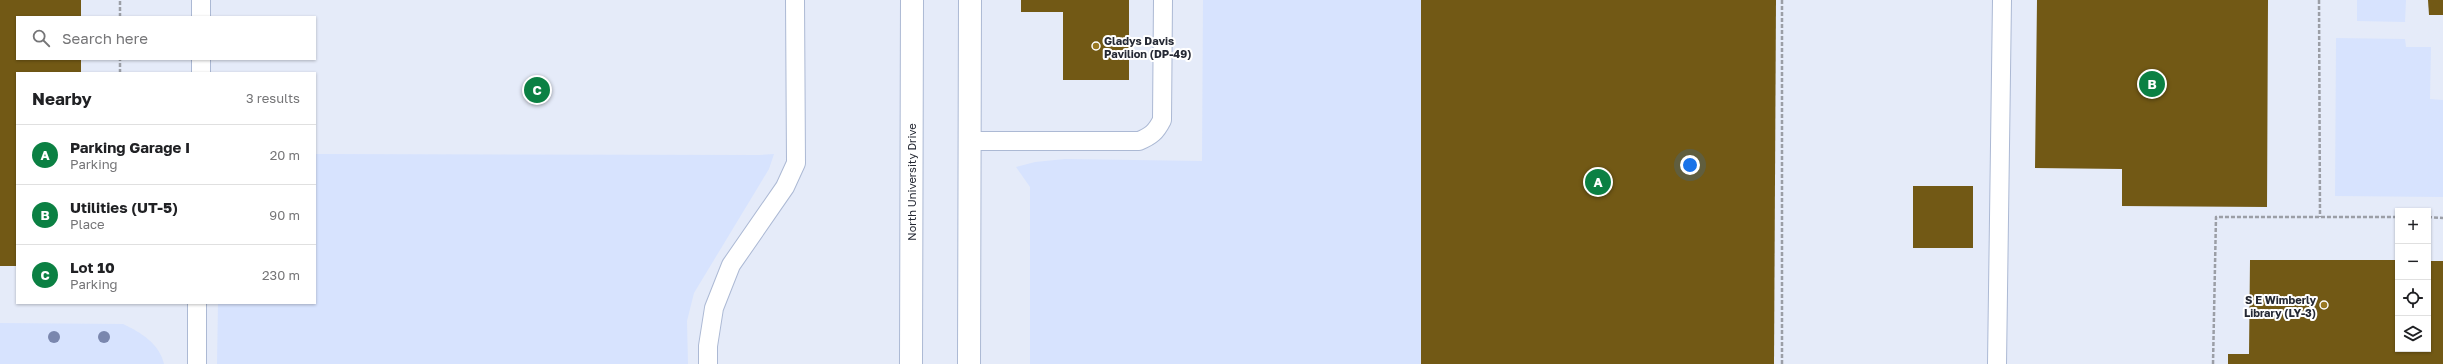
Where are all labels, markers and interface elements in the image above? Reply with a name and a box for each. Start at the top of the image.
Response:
search box [16,16,316,60]
icon: search [30,27,52,49]
text: Search here [62,29,148,47]
place label: Gladys Davis Pavilion (DP-49) [1104,34,1191,60]
marker: Gladys Davis Pavilion (DP-49) [1091,41,1101,51]
pin: B [2139,69,2165,99]
pin: C [524,75,550,105]
text: Nearby [32,88,92,109]
text: 3 results [246,90,300,106]
street label: North University Drive [905,123,918,241]
text: Parking Garage I [70,138,190,156]
text: A [40,147,50,163]
text: 20 m [270,147,300,163]
your location [1680,155,1700,175]
text: Parking [70,156,118,172]
pin: A [1585,167,1611,197]
text: Utilities (UT-5) [70,198,178,216]
text: B [40,207,50,223]
text: 90 m [269,207,300,223]
map controls [2395,208,2431,352]
button: + [2395,208,2431,244]
text: Place [70,216,105,232]
button: − [2395,244,2431,280]
text: Lot 10 [70,258,115,276]
text: C [40,267,50,283]
text: 230 m [262,267,300,283]
text: Parking [70,276,118,292]
button: locate [2395,280,2431,316]
place label: S E Wimberly Library (LY-3) [2244,293,2316,319]
marker: S E Wimberly Library (LY-3) [2319,300,2329,310]
button: layers [2395,316,2431,352]

